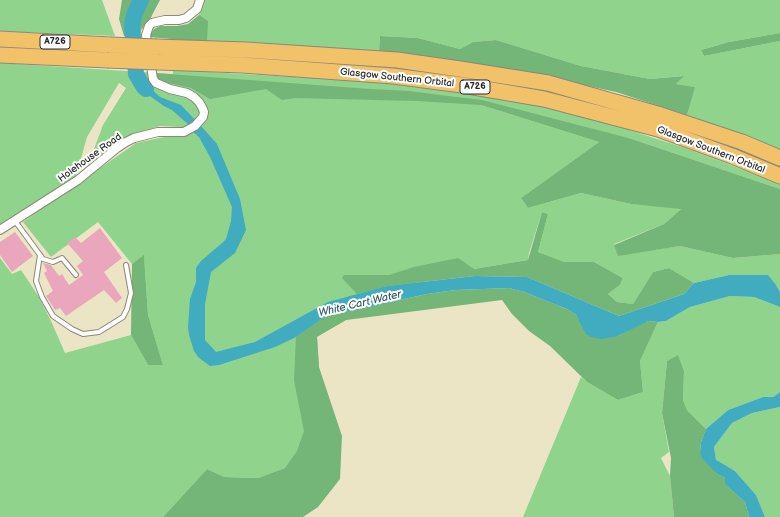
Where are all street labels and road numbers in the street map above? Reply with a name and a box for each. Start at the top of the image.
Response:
road number: A726 [40,35,70,49]
street label: Glasgow Southern Orbital [339,66,455,90]
road number: A726 [460,80,490,94]
street label: Glasgow Southern Orbital [655,124,767,176]
street label: Holehouse Road [56,131,124,185]

